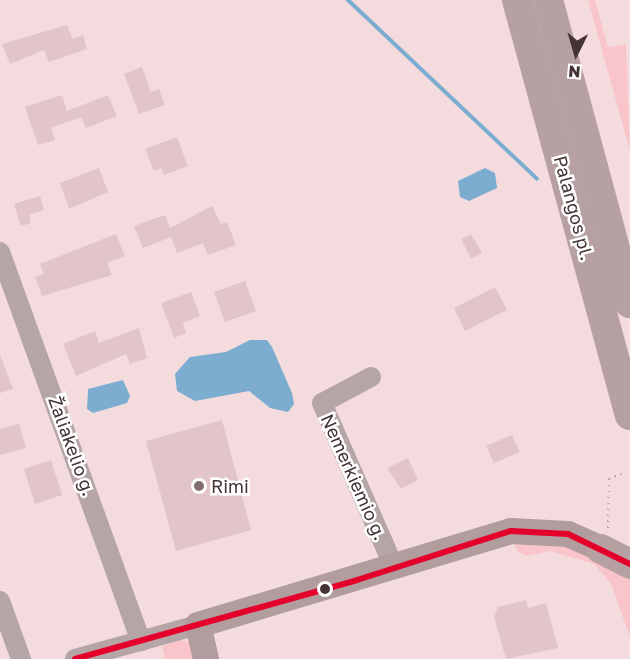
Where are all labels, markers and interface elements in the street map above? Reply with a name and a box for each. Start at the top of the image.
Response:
north arrow [546,24,606,84]
text: N [568,61,581,82]
street label: Palangos pl. [550,153,598,263]
street label: Žaliakelio g. [44,393,100,499]
street label: Nemerkiemio g. [317,411,391,543]
place label: Rimi [211,475,249,497]
marker: Rimi [192,479,206,493]
unlabelled marker [319,583,331,595]

